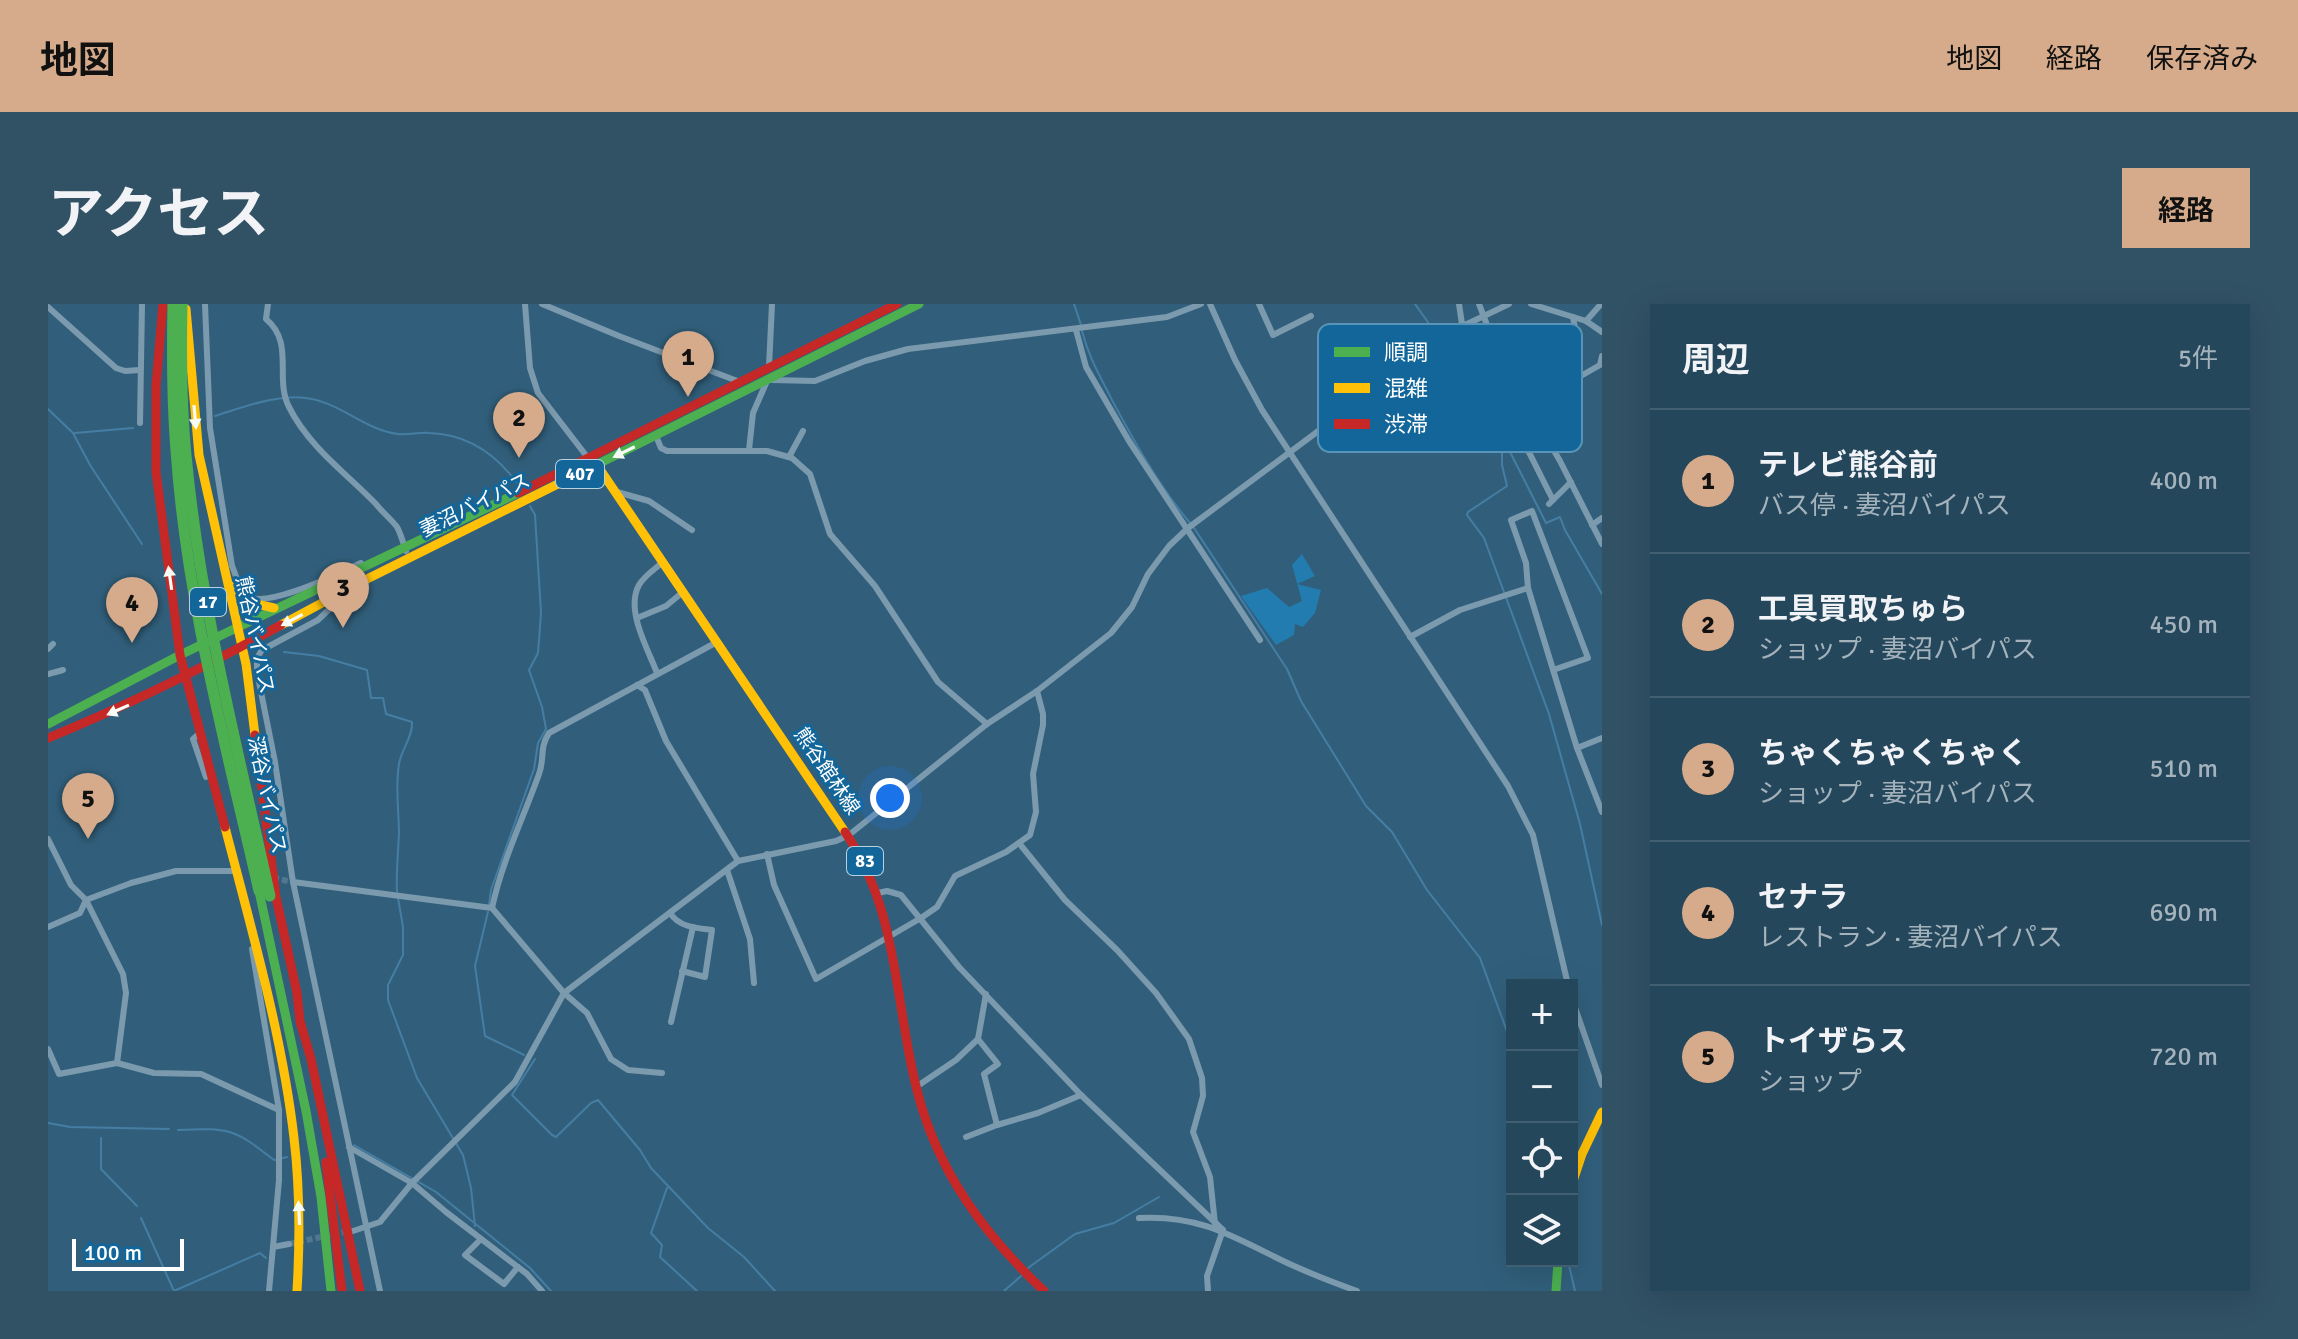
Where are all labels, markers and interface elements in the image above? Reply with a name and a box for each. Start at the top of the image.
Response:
text: 地図 [40,37,116,84]
text: 地図 [1946,42,2002,76]
text: 経路 [2046,42,2102,76]
text: 保存済み [2146,42,2258,76]
button: 経路 [2122,168,2250,248]
text: アクセス [48,180,269,249]
legend [1318,324,1582,452]
pin: 1 [662,331,714,397]
text: 順調 [1384,339,1428,366]
text: 周辺 [1682,339,1750,381]
text: 5件 [2178,343,2218,375]
text: 混雑 [1384,375,1428,402]
pin: 2 [493,392,545,458]
one-way arrow [189,405,202,430]
text: 渋滞 [1384,411,1428,438]
one-way arrow [612,445,635,459]
text: テレビ熊谷前 [1758,447,1938,484]
road number: 407 [556,460,604,488]
text: 1 [1701,465,1715,497]
text: 400 m [2149,465,2218,497]
street label: 妻沼バイパス [416,468,534,542]
text: バス停 · 妻沼バイパス [1758,490,2011,522]
pin: 3 [317,562,369,628]
one-way arrow [163,565,176,590]
street label: 熊谷バイパス [230,574,280,696]
pin: 4 [106,577,158,643]
road number: 17 [190,588,226,616]
text: 工具買取ちゅら [1758,591,1968,628]
text: 2 [1701,609,1715,641]
text: 450 m [2149,609,2218,641]
one-way arrow [281,612,303,626]
text: ショップ · 妻沼バイパス [1758,634,2037,666]
one-way arrow [106,703,129,716]
street label: 熊谷館林線 [789,723,865,819]
street label: 深谷バイパス [242,734,292,856]
text: ちゃくちゃくちゃく [1758,735,2028,772]
text: 3 [1701,753,1715,785]
text: 510 m [2149,753,2218,785]
pin: 5 [62,773,114,839]
your location [870,778,910,818]
text: ショップ · 妻沼バイパス [1758,778,2037,810]
road number: 83 [847,847,883,875]
text: セナラ [1758,879,1848,916]
text: 4 [1701,897,1715,929]
text: 690 m [2149,897,2218,929]
text: レストラン · 妻沼バイパス [1758,922,2063,954]
map controls [1506,979,1578,1267]
button: + [1506,979,1578,1051]
text: トイザらス [1758,1023,1908,1060]
text: 5 [1701,1041,1715,1073]
text: 720 m [2149,1041,2218,1073]
button: − [1506,1051,1578,1123]
text: ショップ [1758,1066,1862,1098]
button: locate [1506,1123,1578,1195]
button: layers [1506,1195,1578,1267]
one-way arrow [292,1200,305,1225]
scale bar [72,1235,184,1271]
text: 100 m [84,1239,142,1266]

